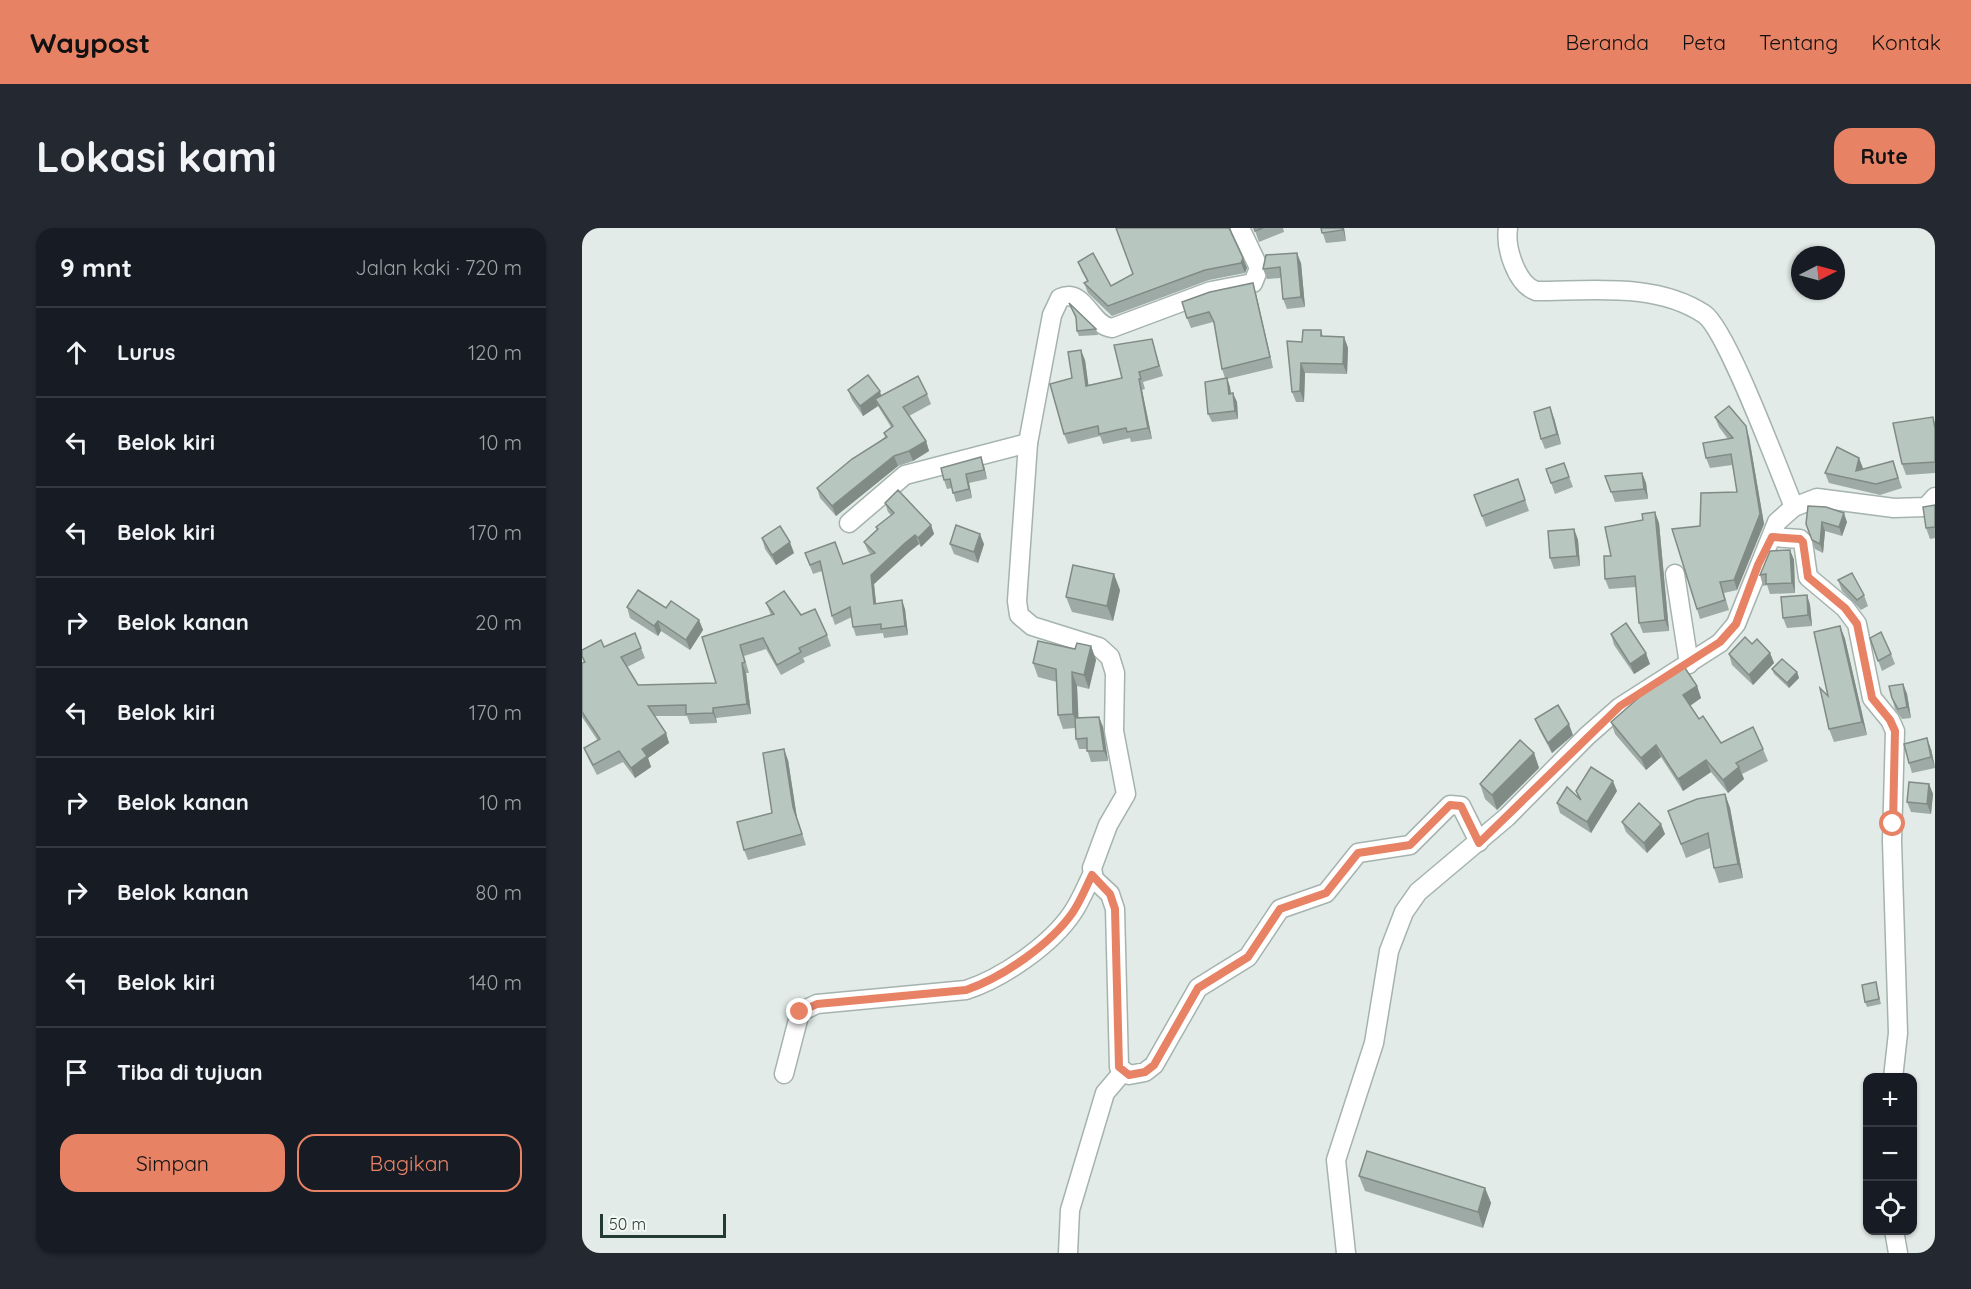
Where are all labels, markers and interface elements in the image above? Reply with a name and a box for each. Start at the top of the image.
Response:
text: Waypost [30,25,150,60]
text: Beranda [1565,29,1649,55]
text: Peta [1682,29,1726,55]
text: Tentang [1759,29,1838,55]
text: Kontak [1871,29,1941,55]
button: Rute [1834,128,1935,184]
text: Lokasi kami [36,130,277,183]
north arrow [1791,246,1845,300]
text: 9 mnt [60,251,132,284]
text: Jalan kaki · 720 m [355,255,522,280]
icon: ahead [60,336,93,369]
text: Lurus [117,338,175,366]
text: 120 m [468,340,522,365]
icon: left [60,426,93,459]
text: Belok kiri [117,428,215,456]
text: 10 m [479,430,522,455]
icon: left [60,516,93,549]
text: Belok kiri [117,518,215,546]
text: 170 m [469,520,522,545]
icon: right [60,606,93,639]
text: Belok kanan [117,608,249,636]
text: 20 m [475,610,522,635]
icon: left [60,696,93,729]
text: Belok kiri [117,698,215,726]
text: 170 m [469,700,522,725]
icon: right [60,786,93,819]
text: Belok kanan [117,788,249,816]
text: 10 m [479,790,522,815]
route start [1879,810,1905,836]
icon: right [60,876,93,909]
text: Belok kanan [117,878,249,906]
text: 80 m [476,880,522,905]
icon: left [60,966,93,999]
text: Belok kiri [117,968,215,996]
text: 140 m [469,970,522,995]
route end [786,998,812,1024]
icon: arrive [60,1056,93,1089]
text: Tiba di tujuan [117,1058,263,1086]
map controls [1863,1073,1917,1235]
button: + [1863,1073,1917,1127]
button: − [1863,1127,1917,1181]
button: Simpan [60,1134,285,1192]
button: Bagikan [297,1134,522,1192]
button: locate [1863,1181,1917,1235]
scale bar [600,1211,726,1238]
text: 50 m [609,1214,646,1234]

